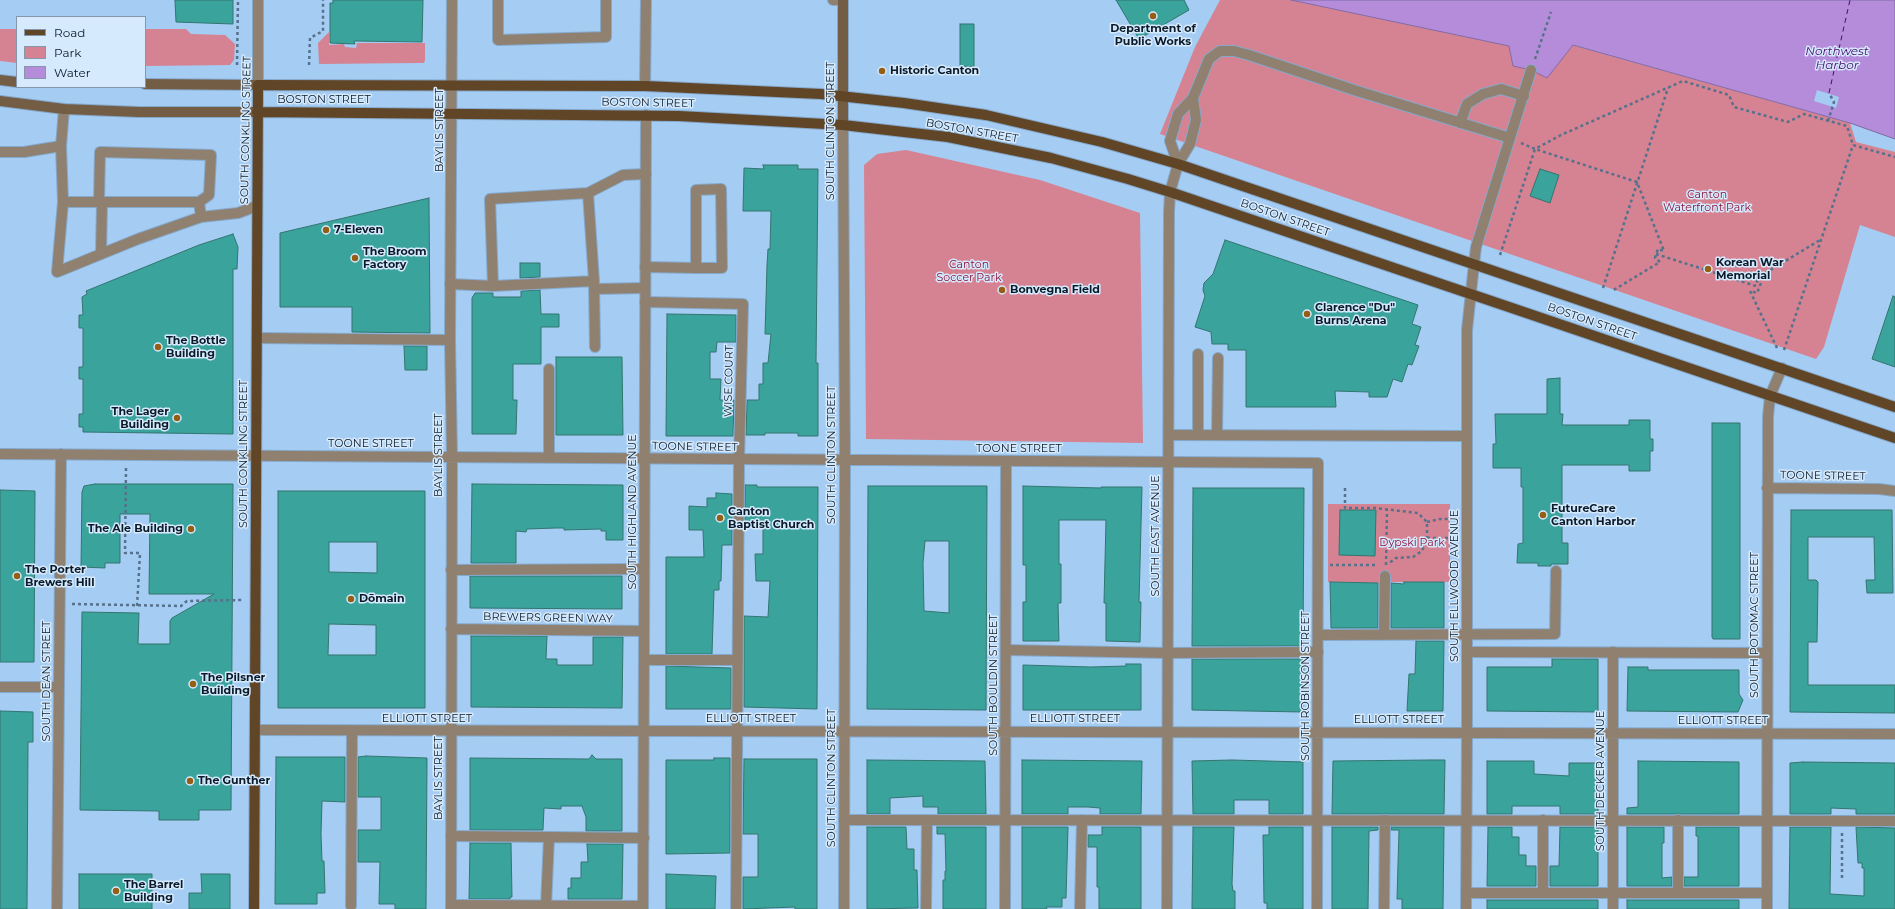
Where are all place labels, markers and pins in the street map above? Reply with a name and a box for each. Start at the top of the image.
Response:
marker: Department of Public Works [1148,11,1158,21]
place label: Department of Public Works [1110,22,1196,48]
place label: Historic Canton [890,64,979,78]
marker: Historic Canton [877,66,887,76]
place label: 7-Eleven [334,223,383,237]
marker: 7-Eleven [321,225,331,235]
place label: The Broom Factory [363,245,427,271]
marker: The Broom Factory [350,253,360,263]
place label: Korean War Memorial [1716,256,1784,282]
marker: Korean War Memorial [1703,264,1713,274]
place label: Bonvegna Field [1010,283,1100,297]
marker: Bonvegna Field [997,285,1007,295]
place label: Clarence "Du" Burns Arena [1315,301,1395,327]
marker: Clarence "Du" Burns Arena [1302,309,1312,319]
place label: The Bottle Building [166,334,226,360]
marker: The Bottle Building [153,342,163,352]
place label: The Lager Building [112,405,169,431]
marker: The Lager Building [172,413,182,423]
place label: FutureCare Canton Harbor [1551,502,1636,528]
place label: Canton Baptist Church [728,505,814,531]
marker: FutureCare Canton Harbor [1538,510,1548,520]
marker: Canton Baptist Church [715,513,725,523]
place label: The Ale Building [88,522,183,536]
marker: The Ale Building [186,524,196,534]
place label: The Porter Brewers Hill [25,563,94,589]
marker: The Porter Brewers Hill [12,571,22,581]
place label: Dōmain [359,592,405,606]
marker: Dōmain [346,594,356,604]
place label: The Pilsner Building [201,671,265,697]
marker: The Pilsner Building [188,679,198,689]
place label: The Gunther [198,774,270,788]
marker: The Gunther [185,776,195,786]
place label: The Barrel Building [124,878,183,904]
marker: The Barrel Building [111,886,121,896]

